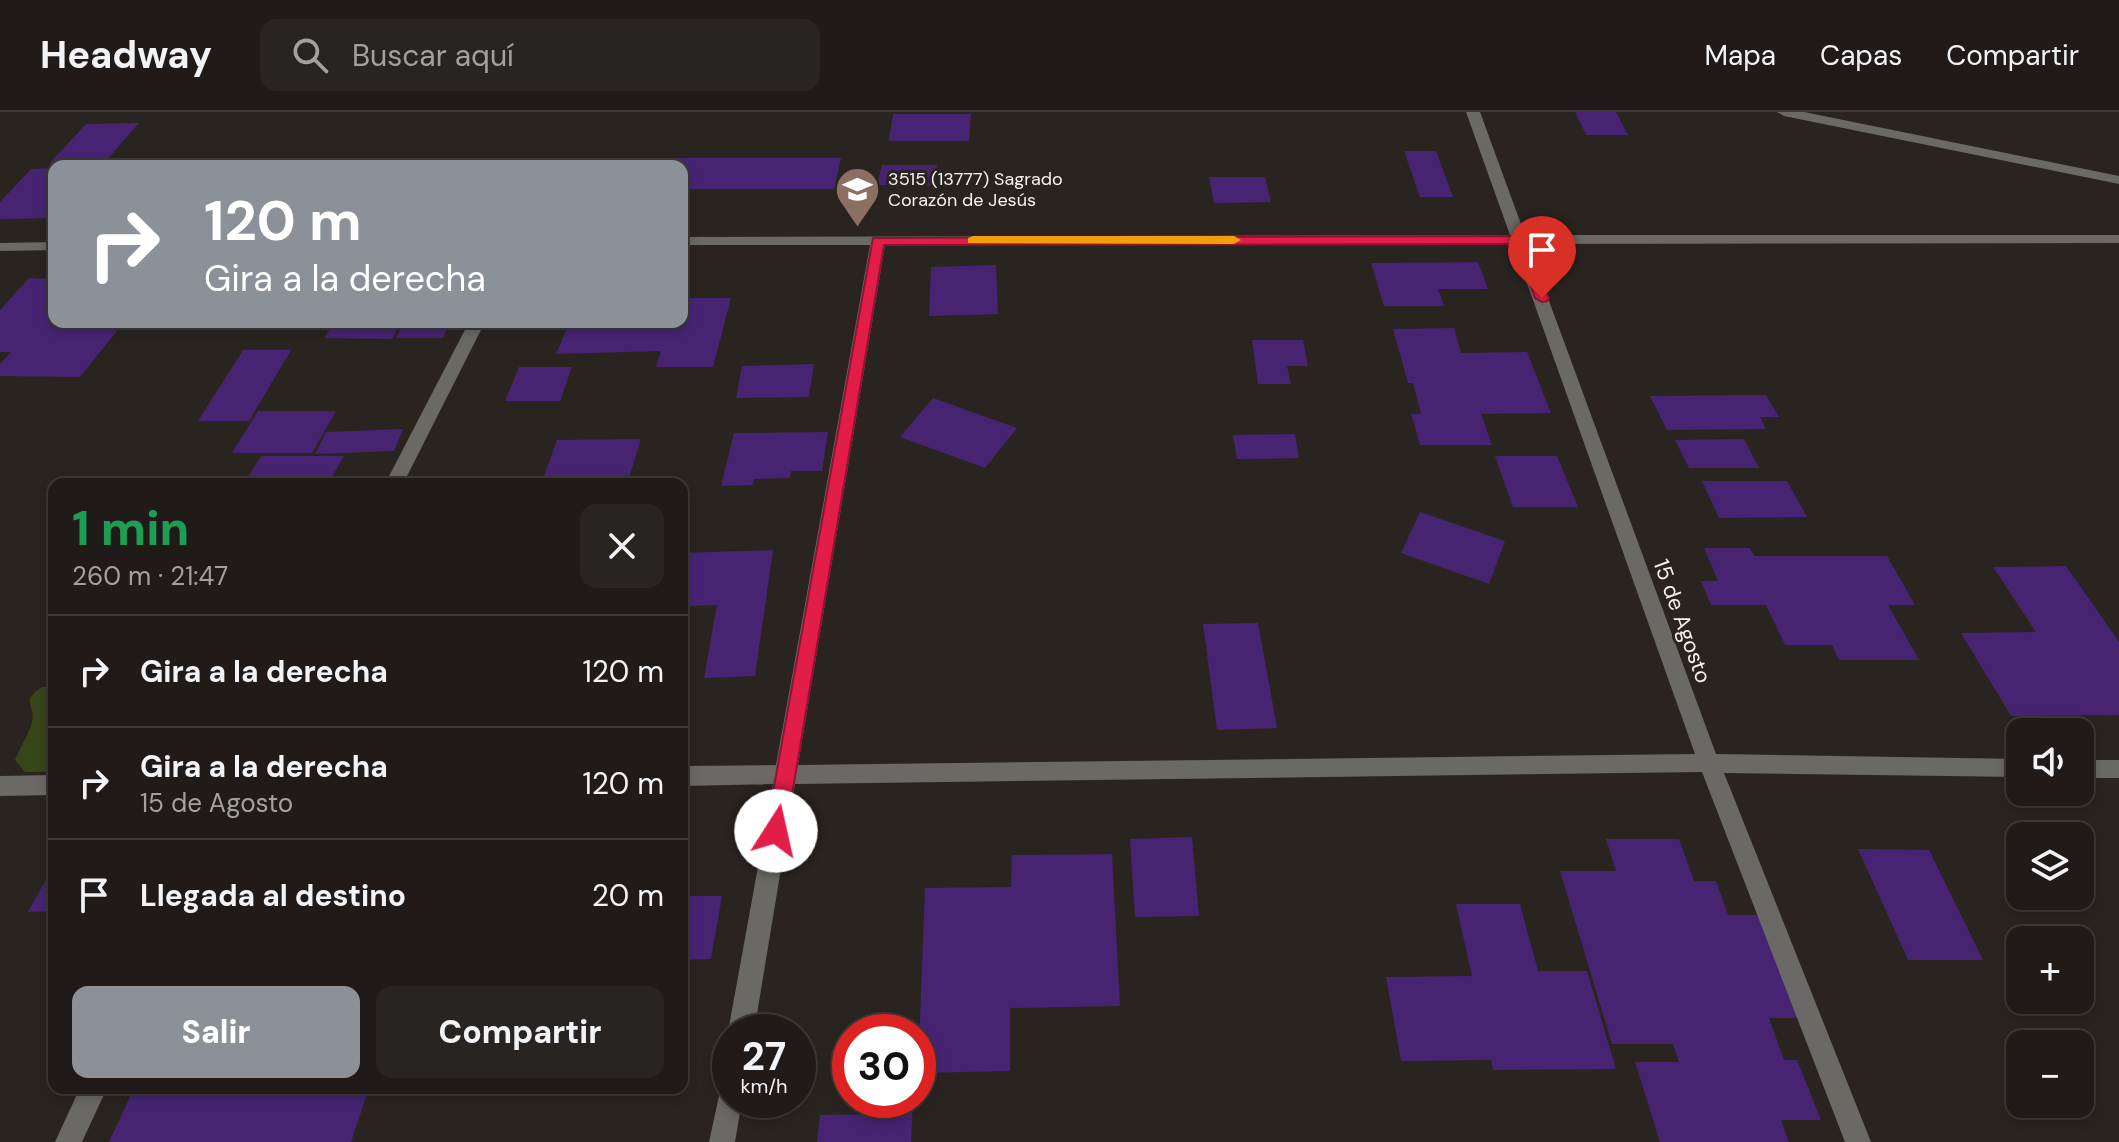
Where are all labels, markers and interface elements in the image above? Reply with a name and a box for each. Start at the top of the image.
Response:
search box [260,19,820,91]
text: Headway [40,30,212,80]
icon: search [288,33,332,77]
text: Buscar aquí [352,36,514,75]
text: Mapa [1705,37,1776,74]
text: Capas [1820,37,1902,74]
text: Compartir [1946,37,2079,74]
school or university icon: 3515 (13777) Sagrado Corazón de Jesús [833,165,881,228]
place label: 3515 (13777) Sagrado Corazón de Jesús [888,167,1063,212]
text: 120 m [204,184,362,257]
icon: right [72,192,176,296]
pin [1508,216,1576,298]
icon: arrive [1520,228,1564,272]
text: Gira a la derecha [204,255,486,302]
text: 1 min [72,497,189,560]
button: close [580,504,664,588]
street label: 15 de Agosto [1647,555,1718,687]
text: 260 m · 21:47 [72,559,228,593]
icon: right [72,649,116,693]
text: Gira a la derecha [140,652,388,691]
text: 120 m [582,652,664,691]
map controls [2006,718,2094,1118]
button: sound [2006,718,2094,806]
text: Gira a la derecha [140,747,388,786]
icon: right [72,761,116,805]
text: 120 m [582,764,664,803]
text: 15 de Agosto [140,786,293,820]
position arrow [734,789,818,873]
button: layers [2006,822,2094,910]
icon: arrive [72,873,116,917]
text: Llegada al destino [140,876,406,915]
text: 20 m [592,876,664,915]
button: + [2006,926,2094,1014]
button: Salir [72,986,360,1078]
button: Compartir [376,986,664,1078]
speed limit sign: 30 [832,1014,936,1118]
text: 27 [742,1030,786,1082]
button: − [2006,1030,2094,1118]
text: km/h [740,1073,788,1099]

